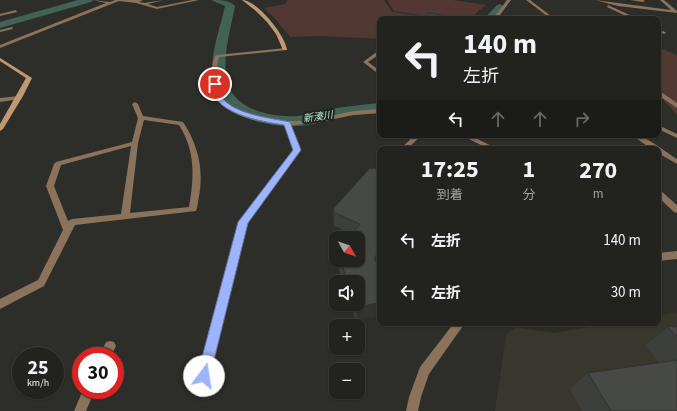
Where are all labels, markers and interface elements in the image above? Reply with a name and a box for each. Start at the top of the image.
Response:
text: 140 m [463,24,537,64]
icon: left [397,32,449,84]
text: 左折 [463,64,499,89]
pin [198,67,232,101]
icon: arrive [204,73,226,95]
water label: 新湊川 [302,108,335,126]
icon: left [445,108,467,130]
icon: ahead [487,108,509,130]
icon: ahead [529,108,551,130]
icon: right [571,108,593,130]
text: 17:25 [421,152,479,187]
text: 1 [523,152,535,187]
text: 270 [579,153,617,188]
text: m [593,185,604,203]
text: 到着 [437,186,463,204]
text: 分 [522,186,535,204]
icon: left [397,229,419,251]
text: 140 m [603,230,641,251]
north arrow [329,231,365,267]
map controls [329,231,365,399]
text: 左折 [431,231,461,252]
button: sound [329,275,365,311]
icon: left [397,281,419,303]
text: 30 m [611,282,641,303]
text: 左折 [431,283,461,304]
button: + [329,319,365,355]
speed limit sign: 30 [72,347,124,399]
text: 25 [27,354,49,382]
position arrow [183,355,225,397]
button: − [329,363,365,399]
text: km/h [27,376,49,390]

